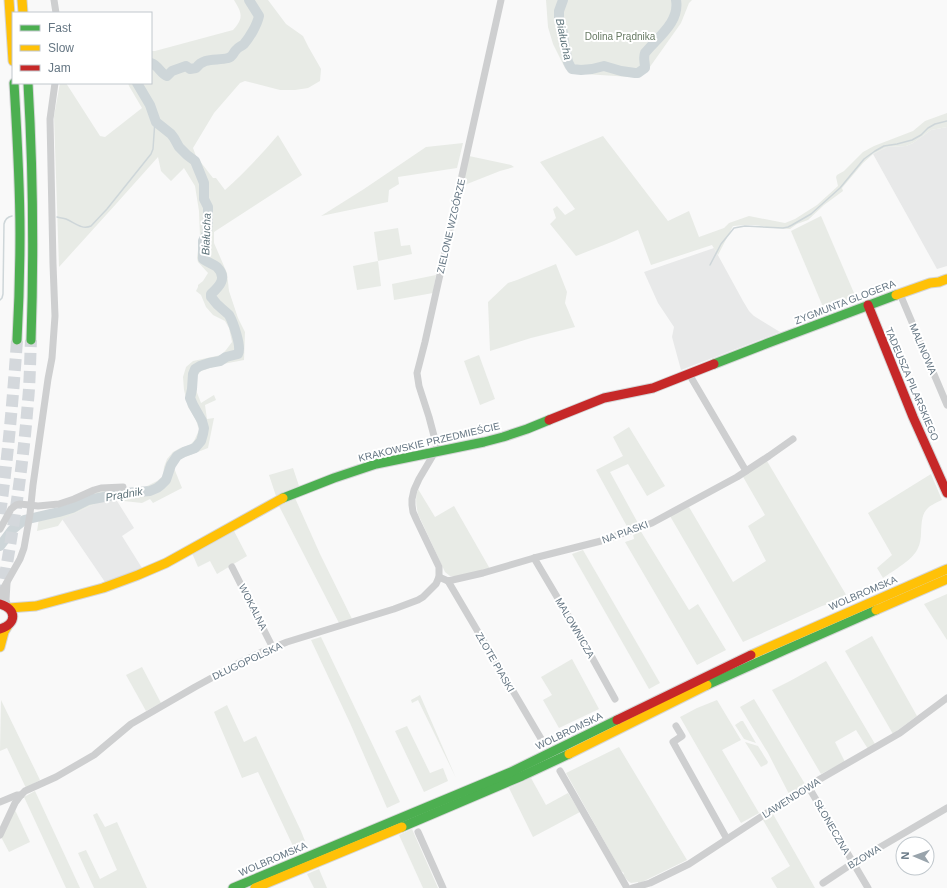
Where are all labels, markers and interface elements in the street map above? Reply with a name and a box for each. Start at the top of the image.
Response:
legend [12,12,152,84]
water label: Białucha [554,17,574,61]
text: Fast [48,21,72,35]
park label: Dolina Prądnika [585,31,656,42]
text: Slow [48,41,74,55]
text: Jam [48,61,71,75]
street label: ZIELONE WZGÓRZE [434,177,467,274]
water label: Białucha [199,213,213,255]
street label: ZYGMUNTA GLOGERA [793,278,897,326]
street label: MALINOWA [907,322,939,376]
street label: TADEUSZA PILARSKIEGO [883,326,941,443]
street label: KRAKOWSKIE PRZEDMIEŚCIE [357,419,501,464]
water label: Prądnik [105,485,144,503]
street label: NA PIASKI [600,519,650,545]
street label: WOLBROMSKA [827,574,899,612]
street label: WOKALNA [237,582,269,632]
street label: MALOWNICZA [553,596,597,660]
street label: ZŁOTE PIASKI [473,630,517,694]
street label: DŁUGOPOLSKA [210,640,284,682]
street label: WOLBROMSKA [534,710,604,752]
street label: LAWENDOWA [760,776,822,820]
street label: SŁONECZNA [812,798,852,857]
north arrow [895,836,935,876]
street label: WOLBROMSKA [237,840,309,878]
street label: BZOWA [846,843,883,871]
text: N [899,851,911,860]

